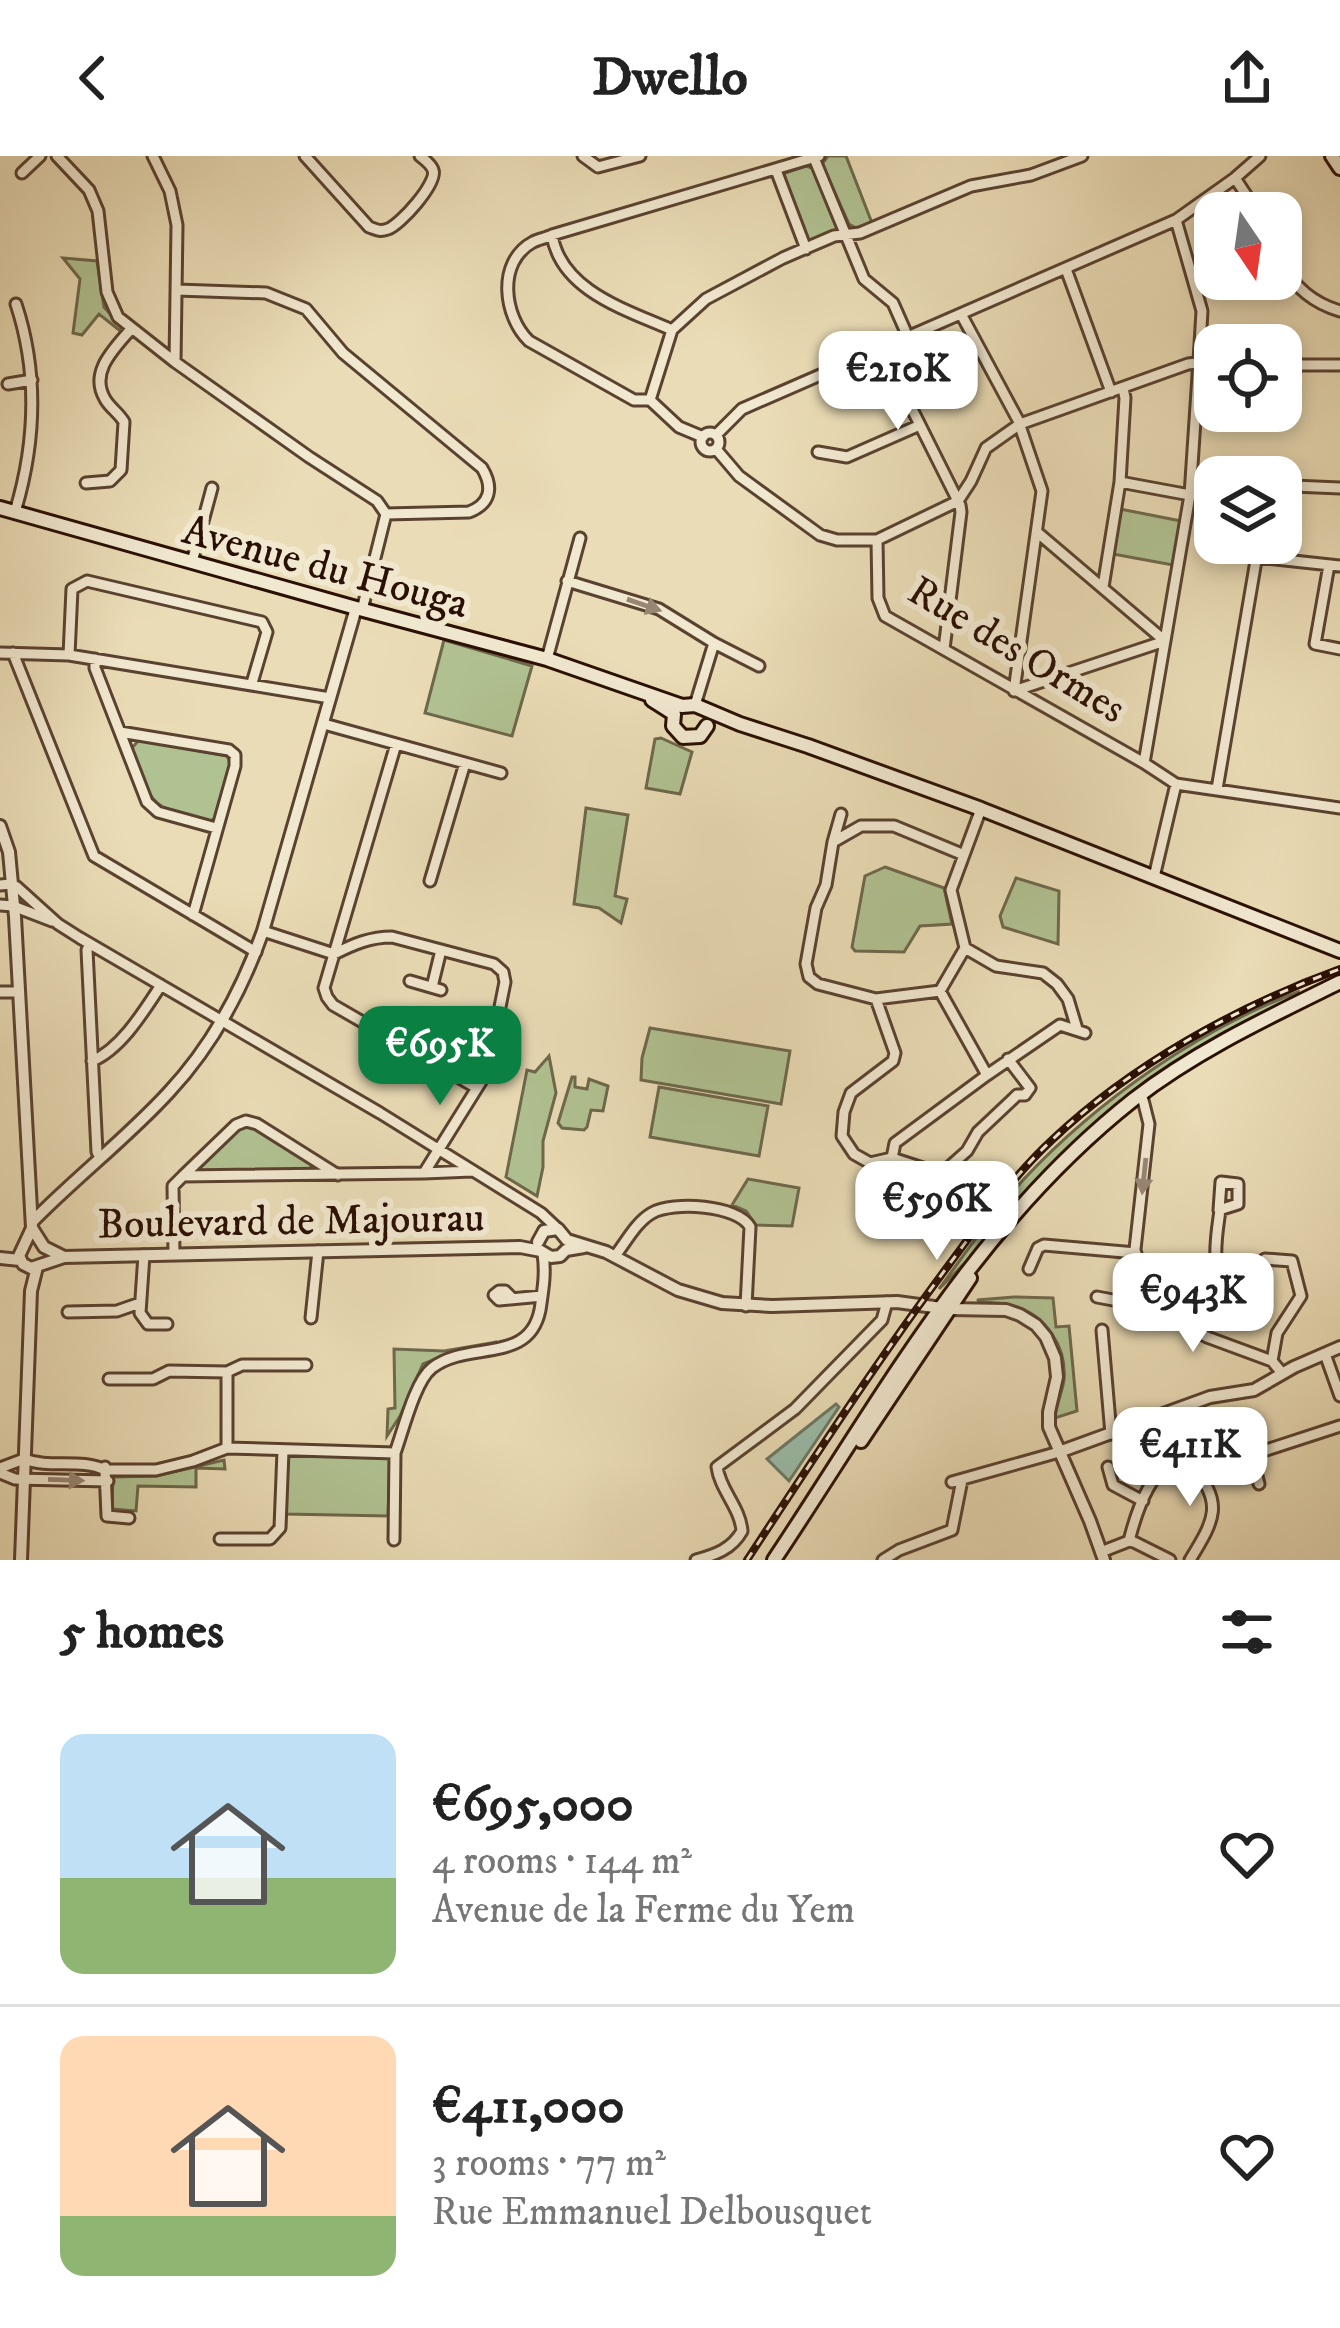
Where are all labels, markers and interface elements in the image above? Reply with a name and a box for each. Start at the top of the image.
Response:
icon: back [60,45,126,111]
text: Dwello [592,45,748,112]
icon: share [1214,45,1280,111]
north arrow [1194,192,1302,300]
map controls [1194,192,1302,564]
button: locate [1194,324,1302,432]
pin: €210K [814,331,982,433]
text: €210K [846,345,950,394]
button: layers [1194,456,1302,564]
street label: Avenue du Houga [177,505,474,631]
street label: Rue des Ormes [898,565,1135,736]
one-way arrow [626,597,662,615]
pin: €695K [356,1006,524,1108]
text: €695K [385,1020,495,1069]
one-way arrow [1135,1158,1154,1195]
pin: €596K [853,1161,1021,1263]
text: €596K [882,1175,992,1224]
street label: Boulevard de Majourau [97,1193,485,1251]
pin: €943K [1109,1253,1277,1355]
text: €943K [1140,1267,1246,1316]
pin: €411K [1106,1407,1274,1509]
text: €411K [1139,1421,1241,1470]
one-way arrow [48,1470,86,1489]
icon: filters [1214,1599,1280,1665]
text: 5 homes [60,1600,224,1664]
text: €695,000 [432,1773,634,1837]
icon: home [156,1782,300,1926]
icon: heart [1214,1821,1280,1887]
text: 4 rooms · 144 m² [432,1837,692,1886]
text: Avenue de la Ferme du Yem [432,1886,855,1935]
text: €411,000 [432,2075,625,2139]
icon: home [156,2084,300,2228]
icon: heart [1214,2123,1280,2189]
text: 3 rooms · 77 m² [432,2139,666,2188]
text: Rue Emmanuel Delbousquet [432,2188,872,2237]

